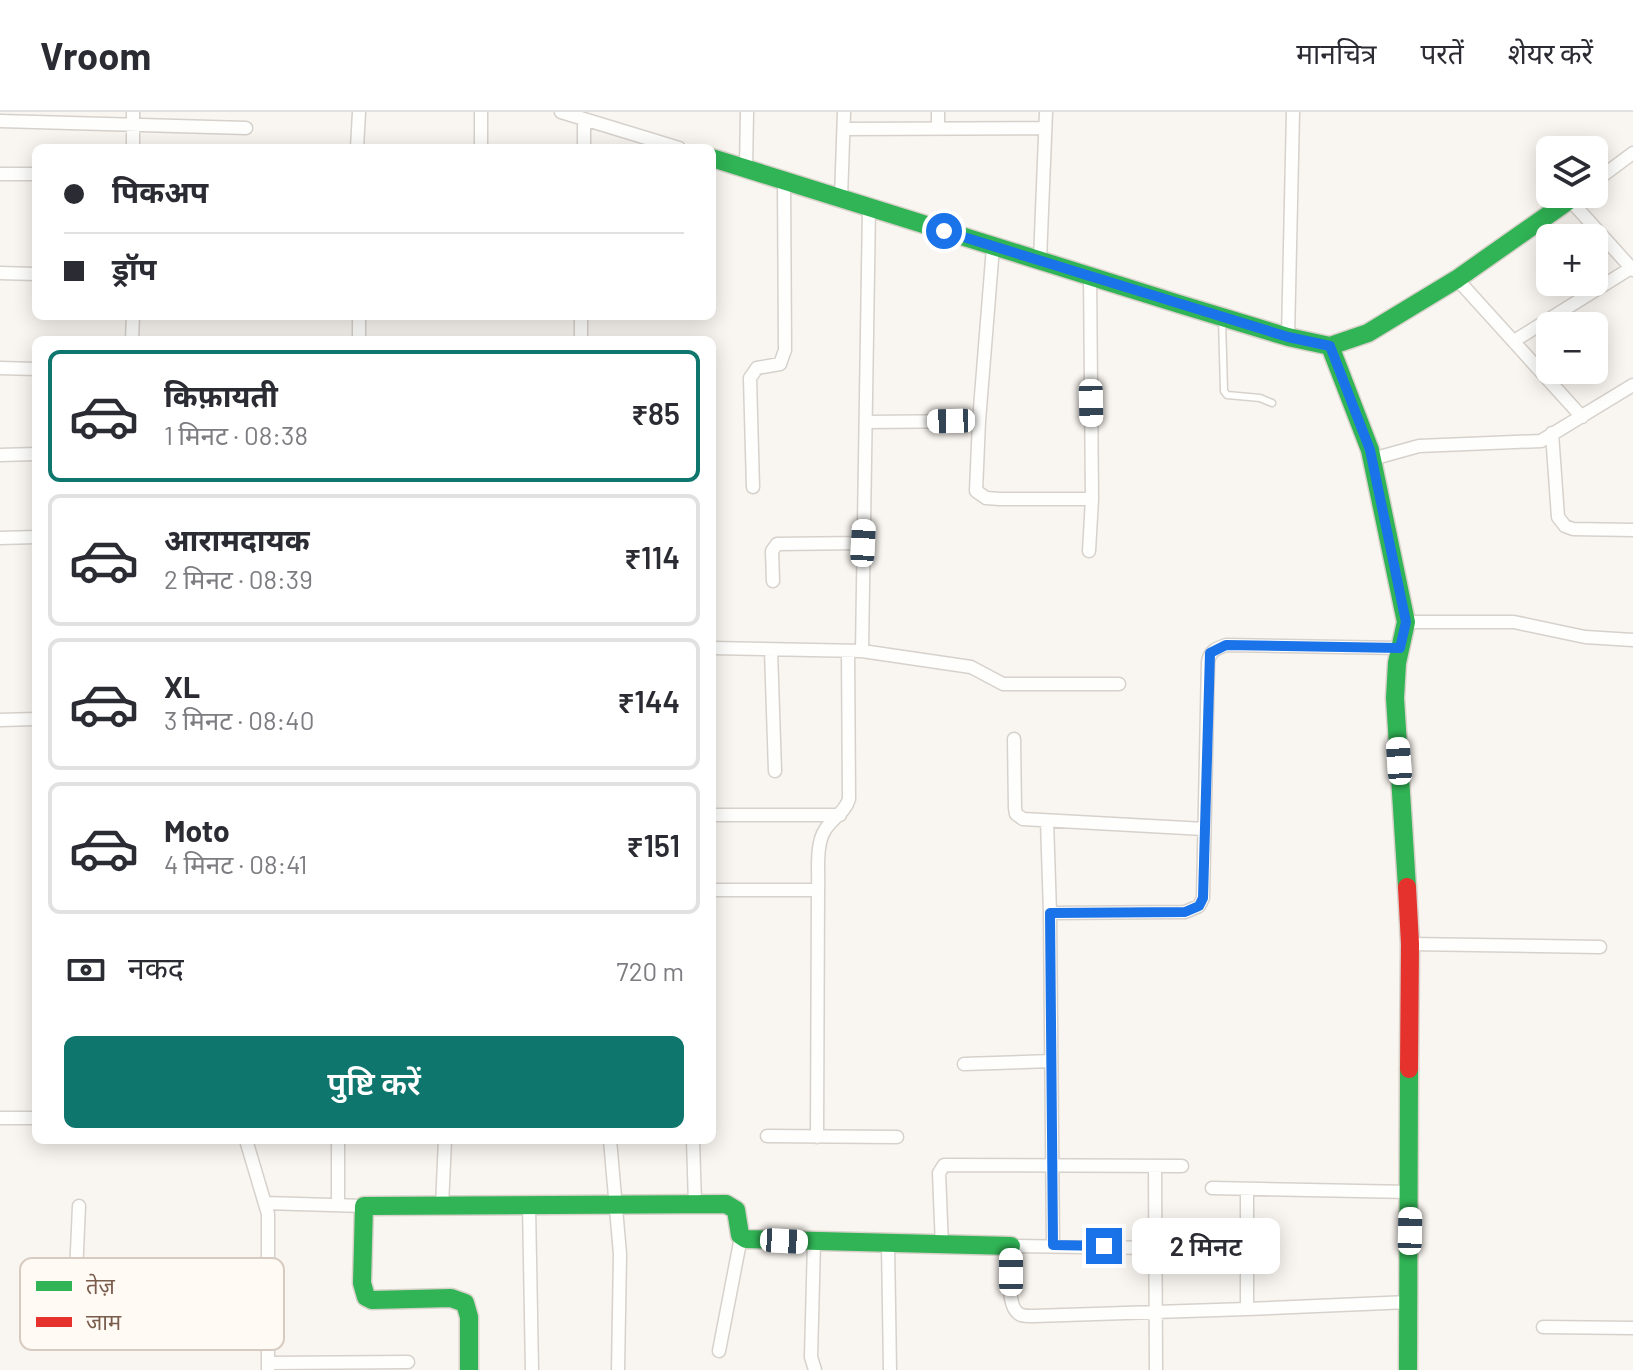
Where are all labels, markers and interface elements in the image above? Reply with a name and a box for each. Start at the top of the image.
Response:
text: Vroom [40,32,151,78]
text: मानचित्र [1296,36,1376,70]
text: परतें [1420,36,1464,70]
text: शेयर करें [1508,36,1593,70]
map controls [1536,136,1608,384]
button: layers [1536,136,1608,208]
text: पिकअप [112,173,208,209]
route start [926,213,962,249]
button: + [1536,224,1608,296]
text: ड्रॉप [112,250,156,286]
button: − [1536,312,1608,384]
text: किफ़ायती [164,377,278,413]
car [1079,379,1103,427]
icon: car [68,380,140,452]
text: ₹85 [631,395,680,431]
car [927,409,975,433]
text: 1 मिनट · 08:38 [164,419,308,450]
car [850,518,876,568]
text: आरामदायक [164,521,310,557]
icon: car [68,524,140,596]
text: ₹114 [624,539,680,575]
text: 2 मिनट · 08:39 [164,563,313,594]
icon: car [68,668,140,740]
text: XL [164,668,200,704]
text: ₹144 [617,683,680,719]
text: 3 मिनट · 08:40 [164,704,314,735]
car [1385,736,1413,786]
icon: car [68,812,140,884]
text: Moto [164,812,230,848]
text: ₹151 [627,827,680,863]
text: 4 मिनट · 08:41 [164,848,307,879]
icon: cash [64,948,108,992]
text: नकद [128,949,184,985]
text: 720 m [616,955,684,986]
button: पुष्टि करें [64,1036,684,1128]
car [1398,1207,1422,1255]
callout: 2 मिनट [1132,1218,1280,1274]
car [759,1228,809,1254]
route end [1086,1228,1122,1264]
text: 2 मिनट [1170,1230,1242,1261]
car [999,1248,1023,1296]
legend [20,1258,284,1350]
text: तेज़ [86,1272,116,1298]
text: जाम [86,1308,122,1334]

